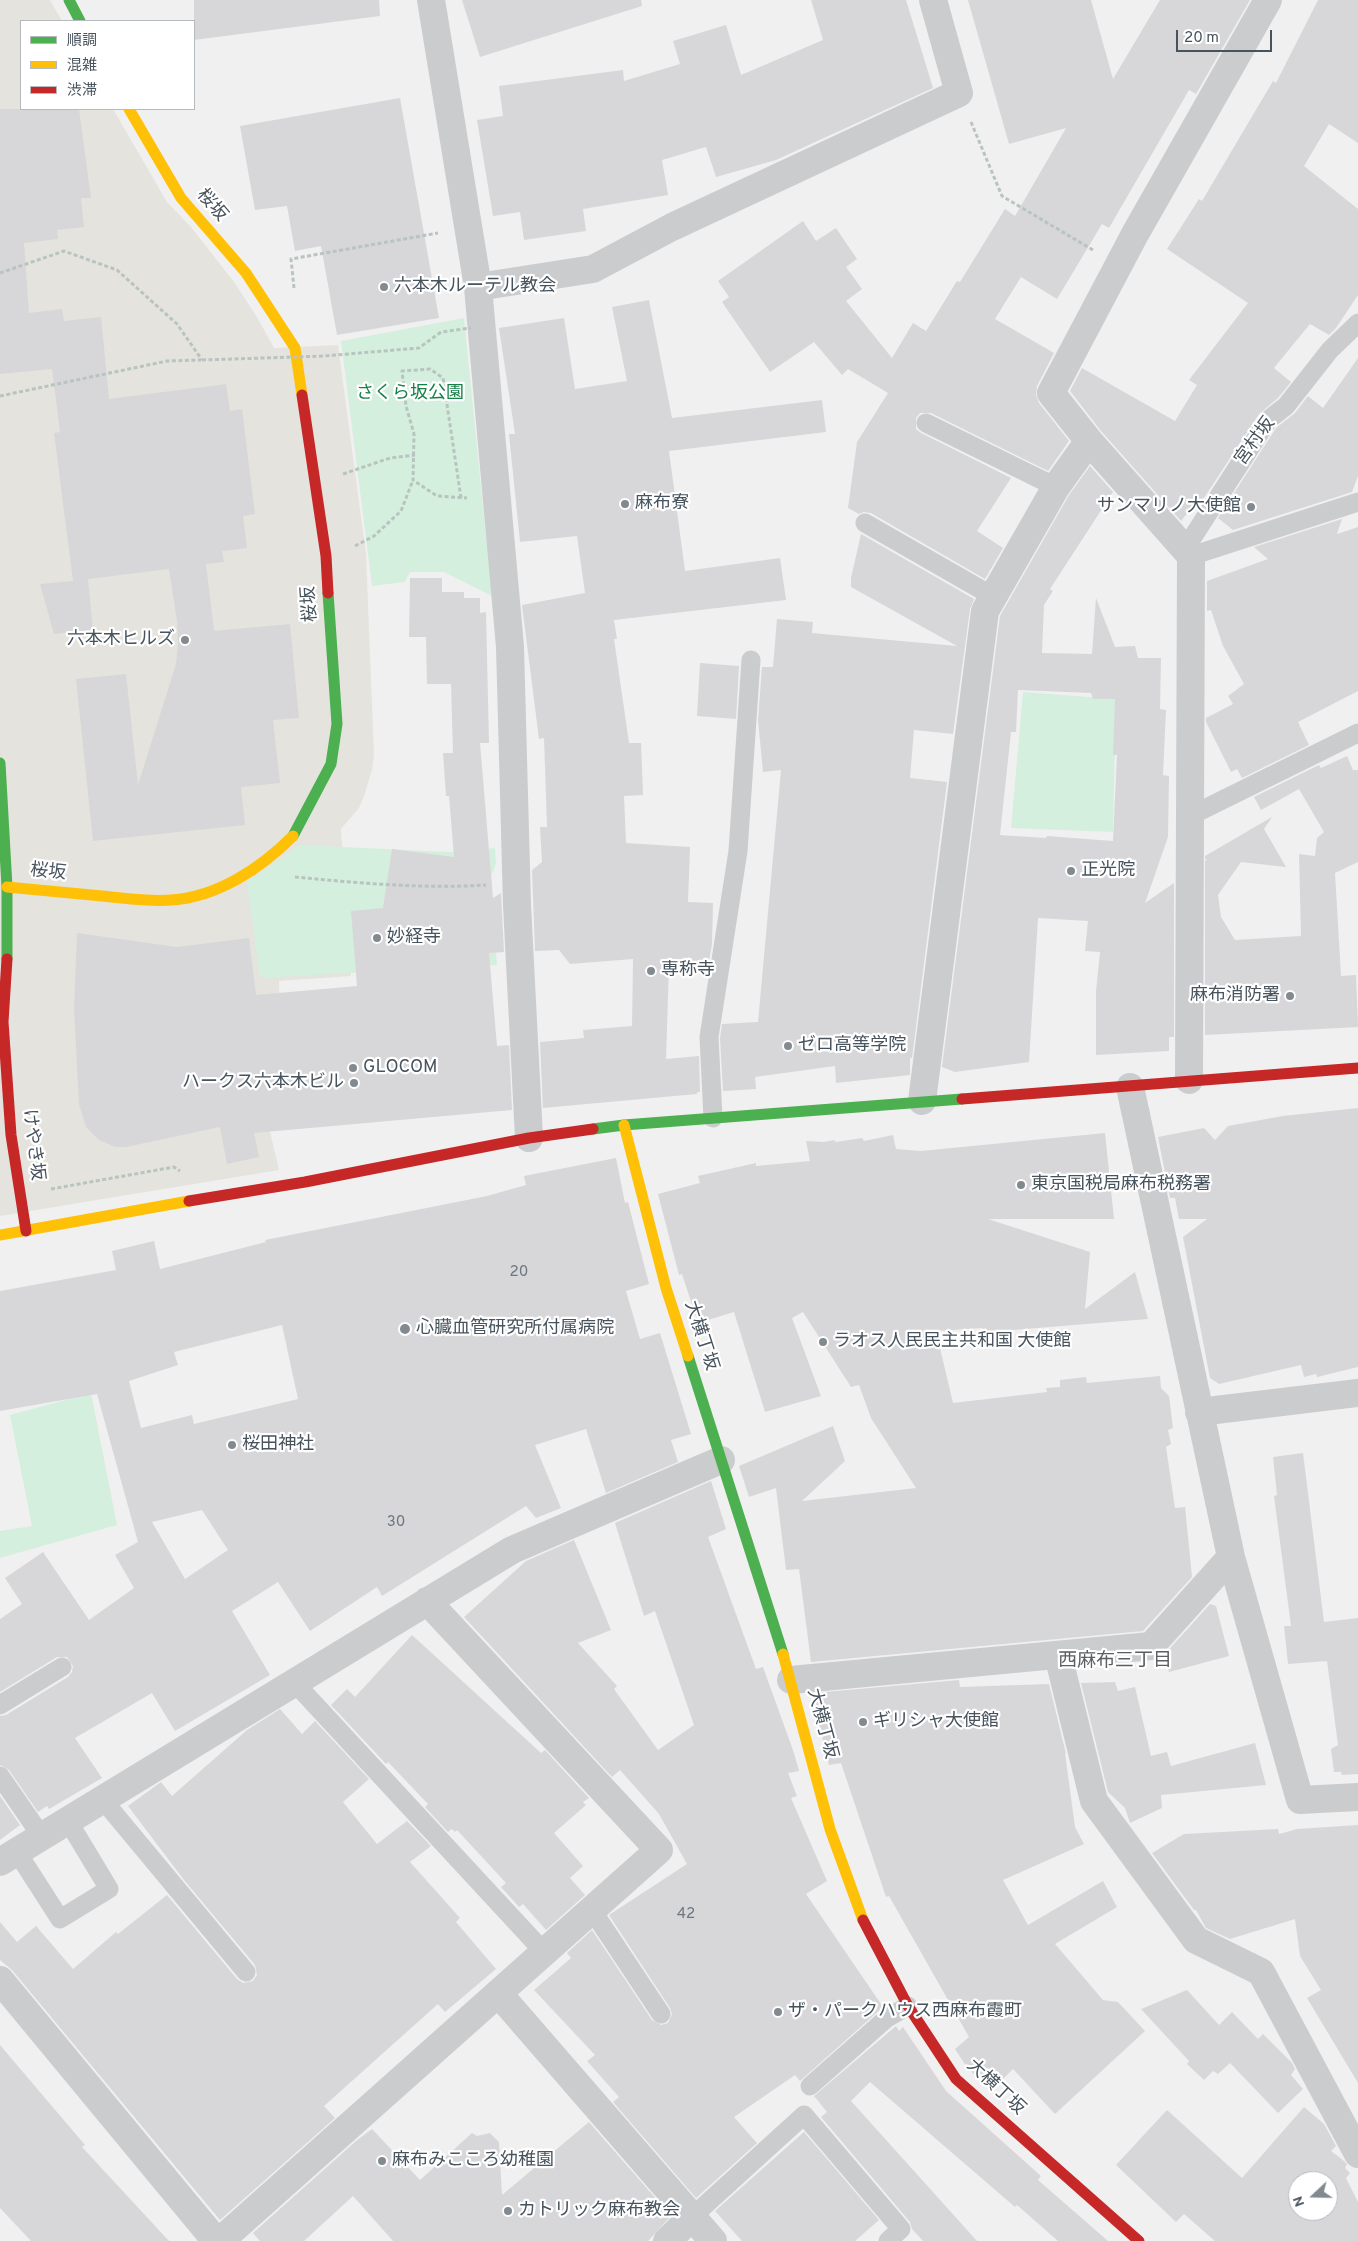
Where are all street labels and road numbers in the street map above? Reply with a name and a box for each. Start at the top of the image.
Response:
street label: 桜坂 [191,185,231,227]
street label: 宮村坂 [1231,414,1281,470]
street label: 桜坂 [299,585,323,623]
street label: 桜坂 [29,860,67,886]
street label: けやき坂 [17,1108,47,1182]
street label: 大横丁坂 [679,1298,721,1374]
street label: 大横丁坂 [801,1686,841,1762]
street label: 大横丁坂 [961,2056,1029,2120]

